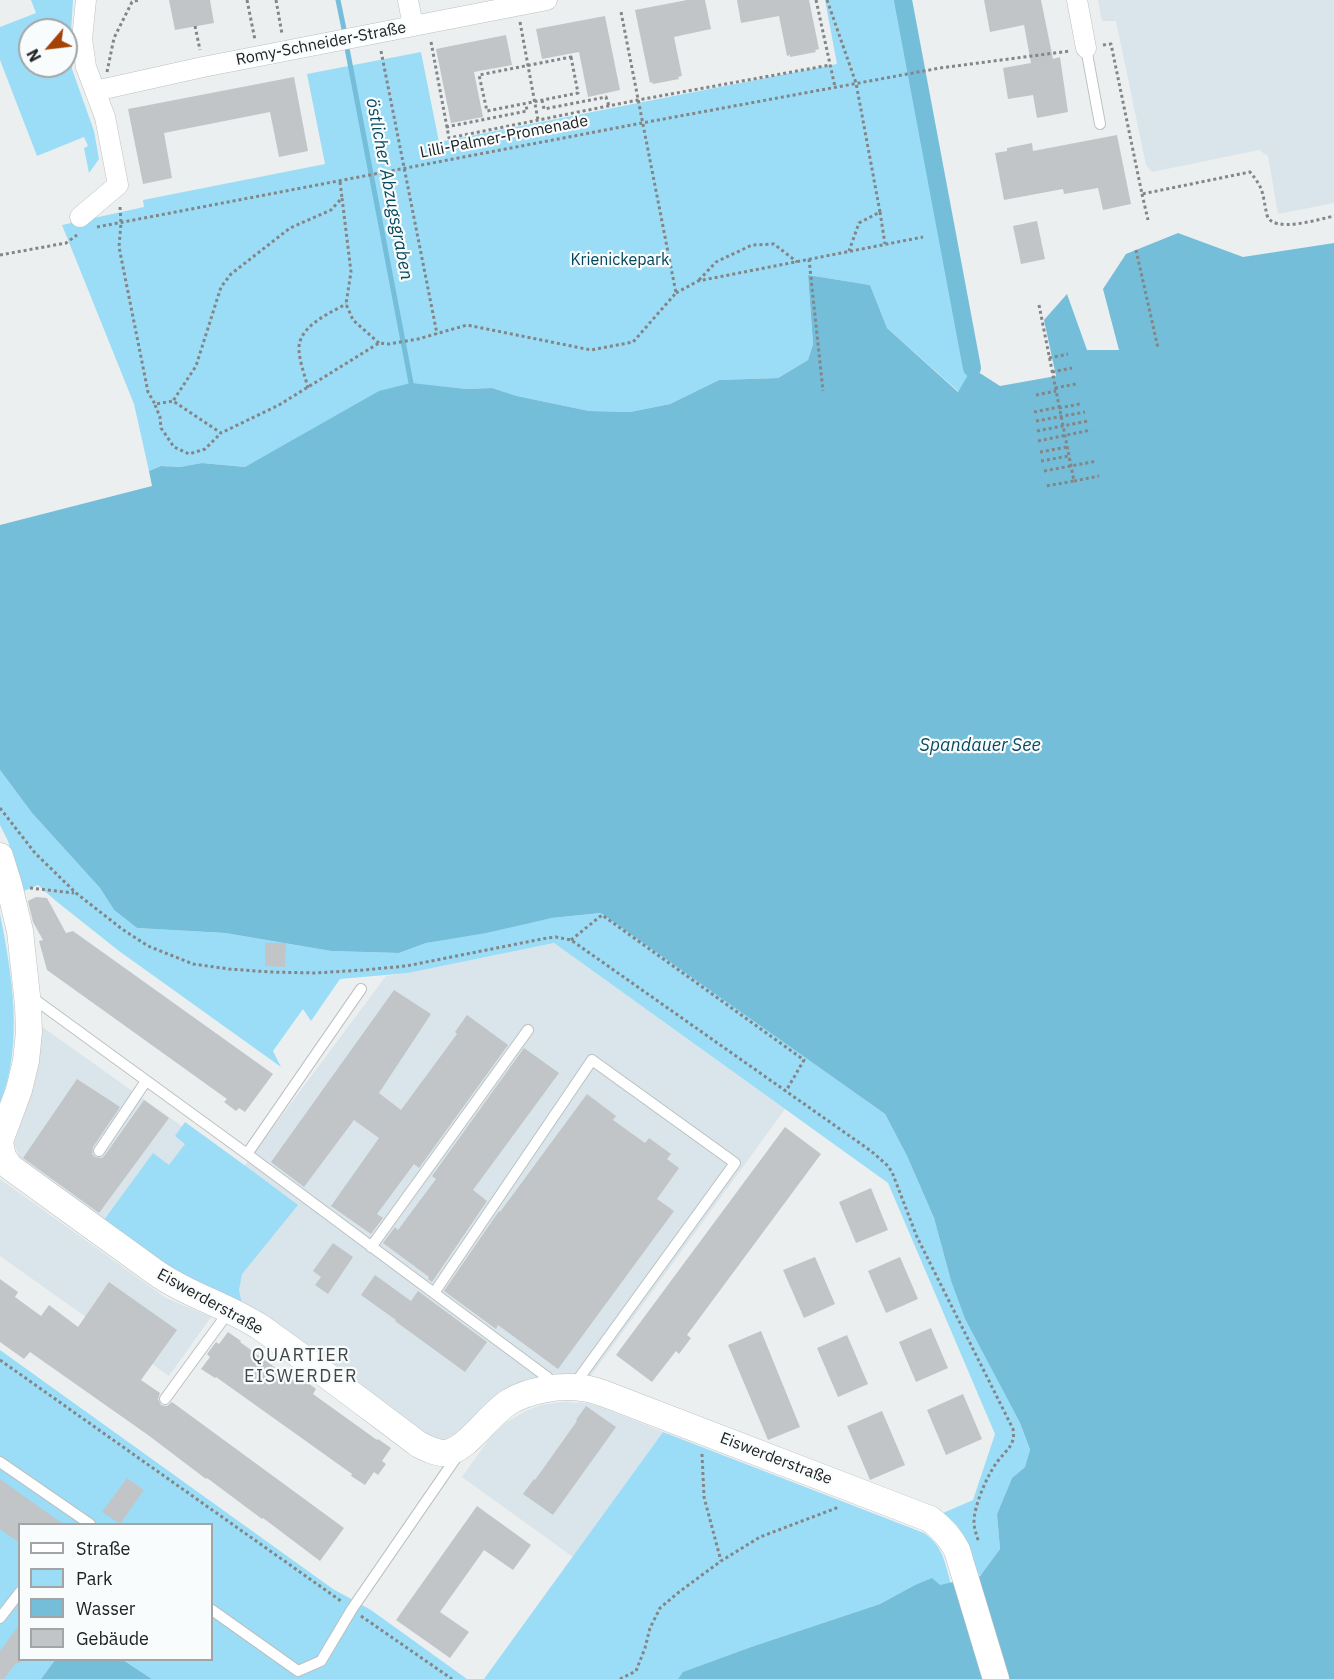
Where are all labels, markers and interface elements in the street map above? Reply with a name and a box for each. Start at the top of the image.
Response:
north arrow [18,18,78,78]
street label: Romy-Schneider-Straße [234,18,408,70]
text: N [22,46,45,65]
water label: östlicher Abzugsgraben [361,96,417,282]
street label: Lilli-Palmer-Promenade [418,111,590,163]
park label: Krienickepark [571,250,669,270]
water label: Spandauer See [919,735,1041,757]
street label: Eiswerderstraße [154,1265,266,1339]
district label: QUARTIER EISWERDER [244,1345,358,1388]
street label: Eiswerderstraße [717,1429,835,1489]
legend [18,1523,213,1661]
text: Straße [76,1537,130,1560]
text: Park [76,1567,112,1590]
text: Wasser [76,1597,135,1620]
text: Gebäude [76,1627,149,1650]

